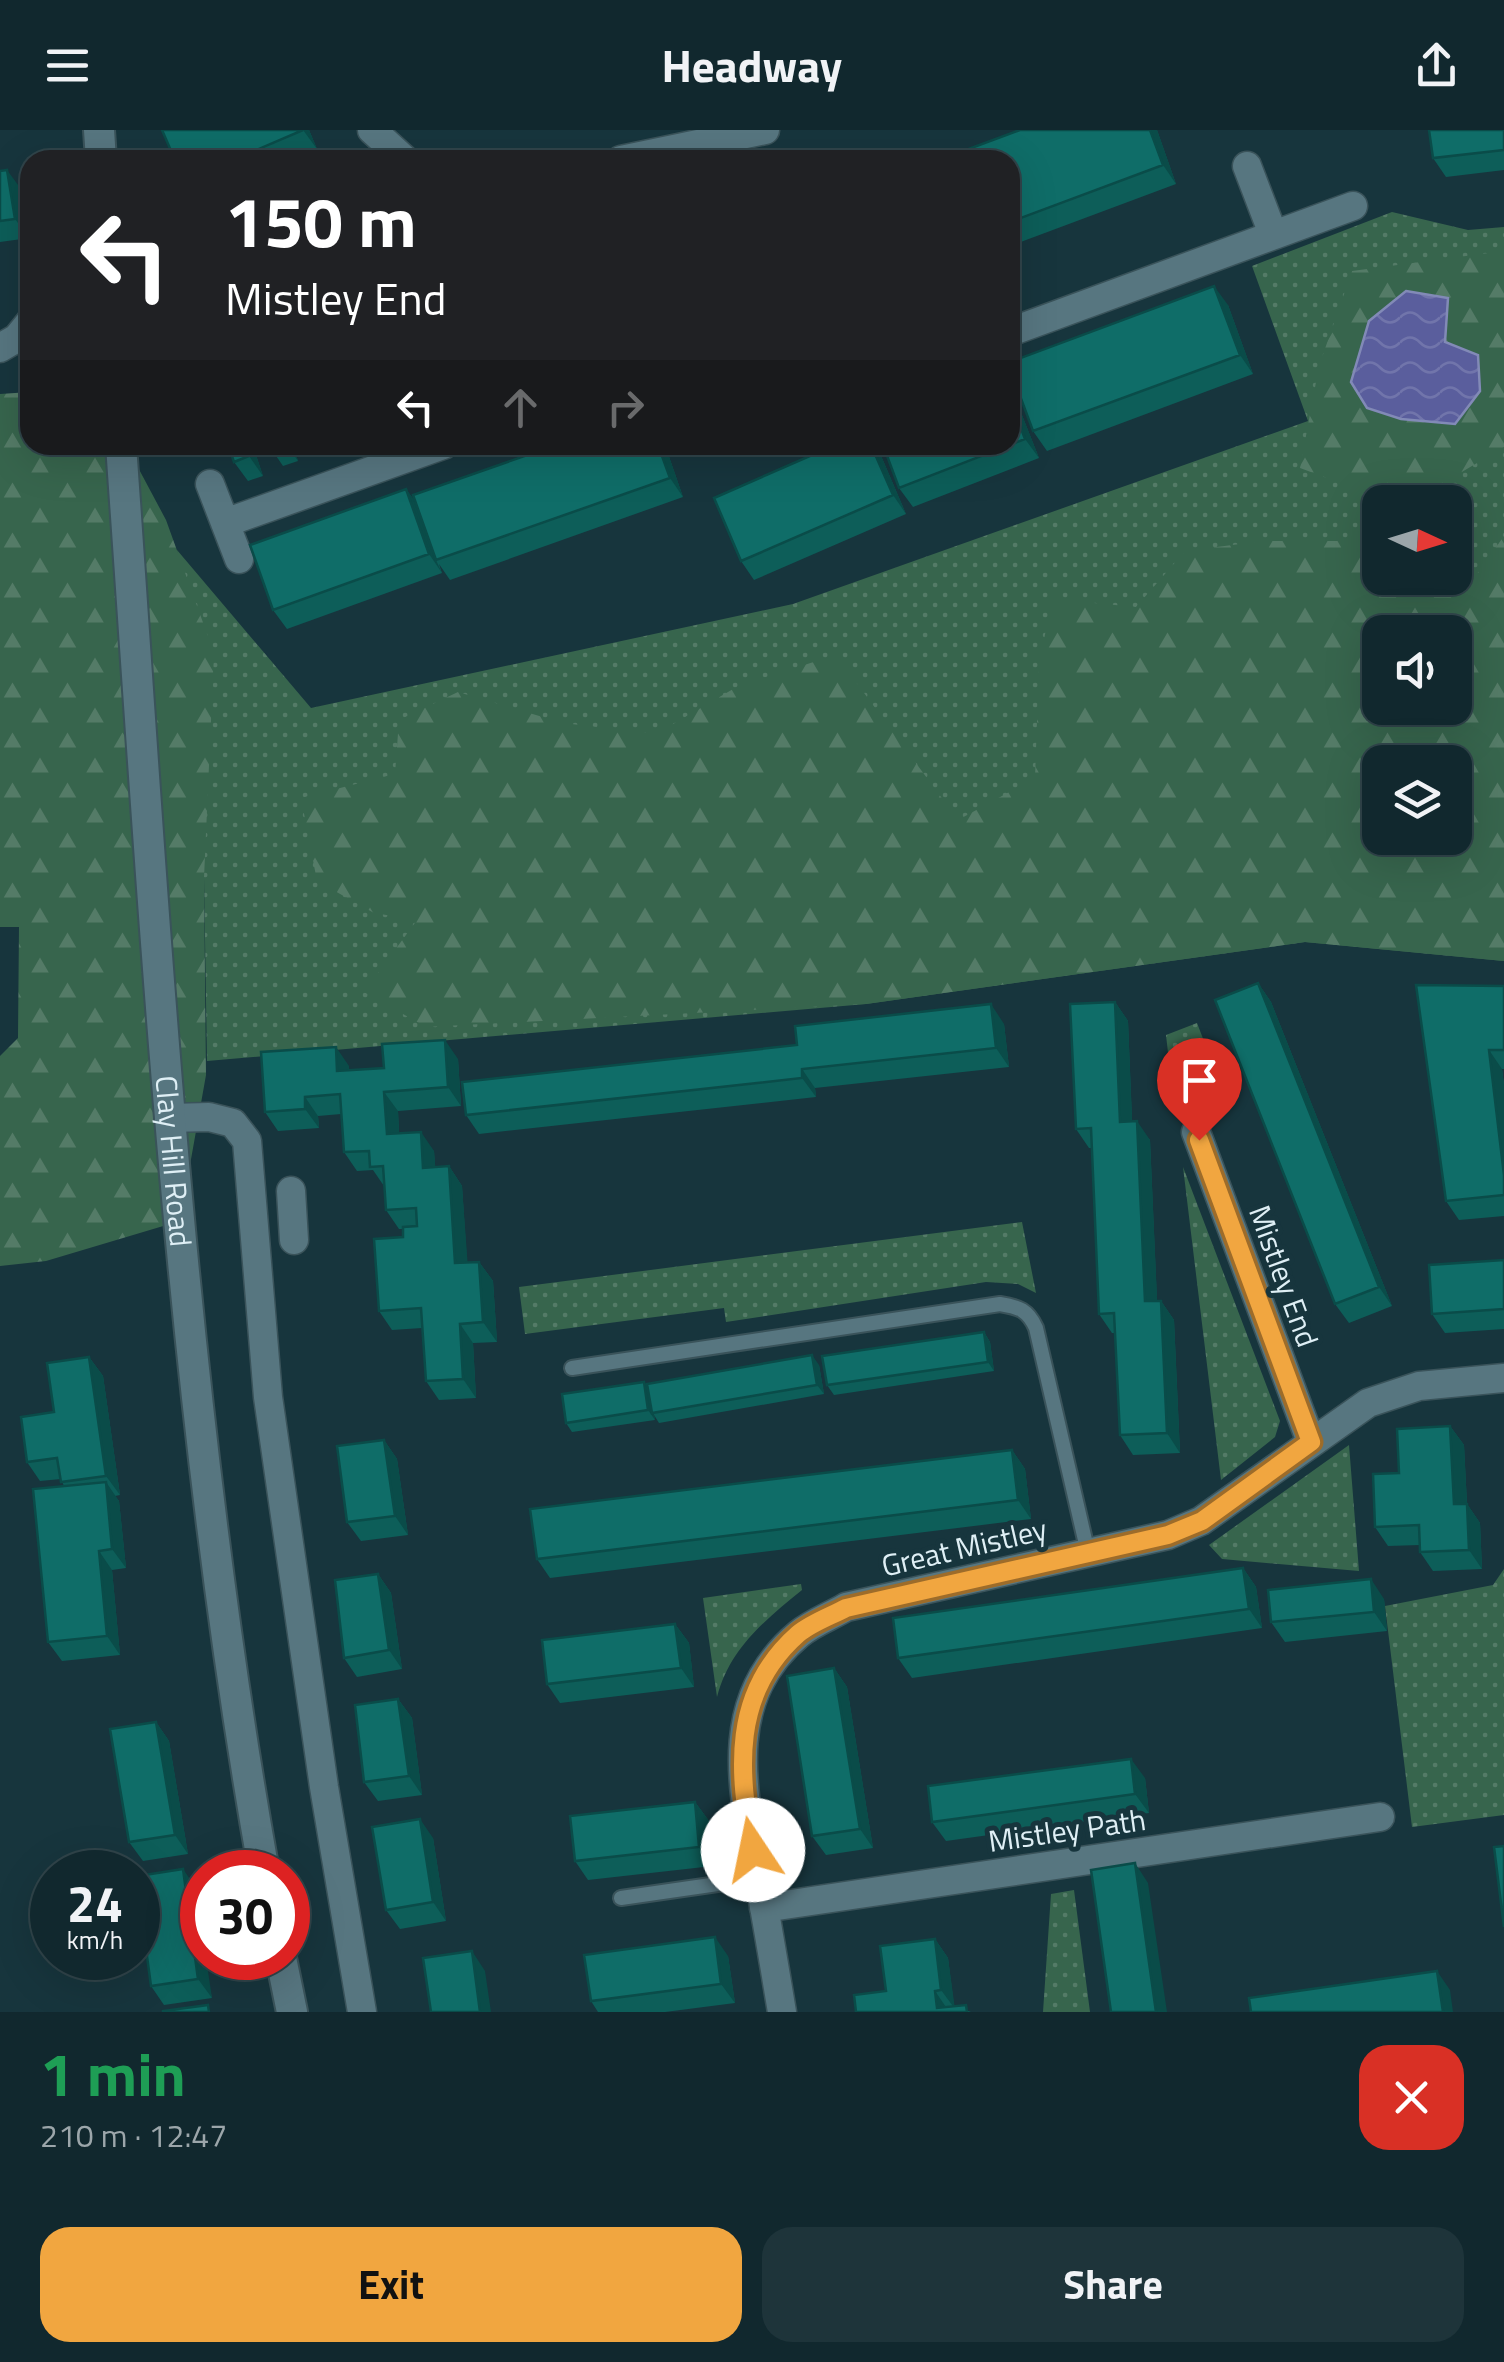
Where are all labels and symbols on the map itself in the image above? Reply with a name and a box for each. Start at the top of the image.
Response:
north arrow [1362,485,1472,595]
pin [1157,1038,1242,1141]
street label: Clay Hill Road [144,1074,204,1249]
street label: Mistley End [1237,1199,1331,1353]
street label: Great Mistley [877,1506,1051,1588]
street label: Mistley Path [985,1796,1149,1864]
position arrow [701,1798,805,1902]
speed limit sign: 30 [180,1850,310,1980]

